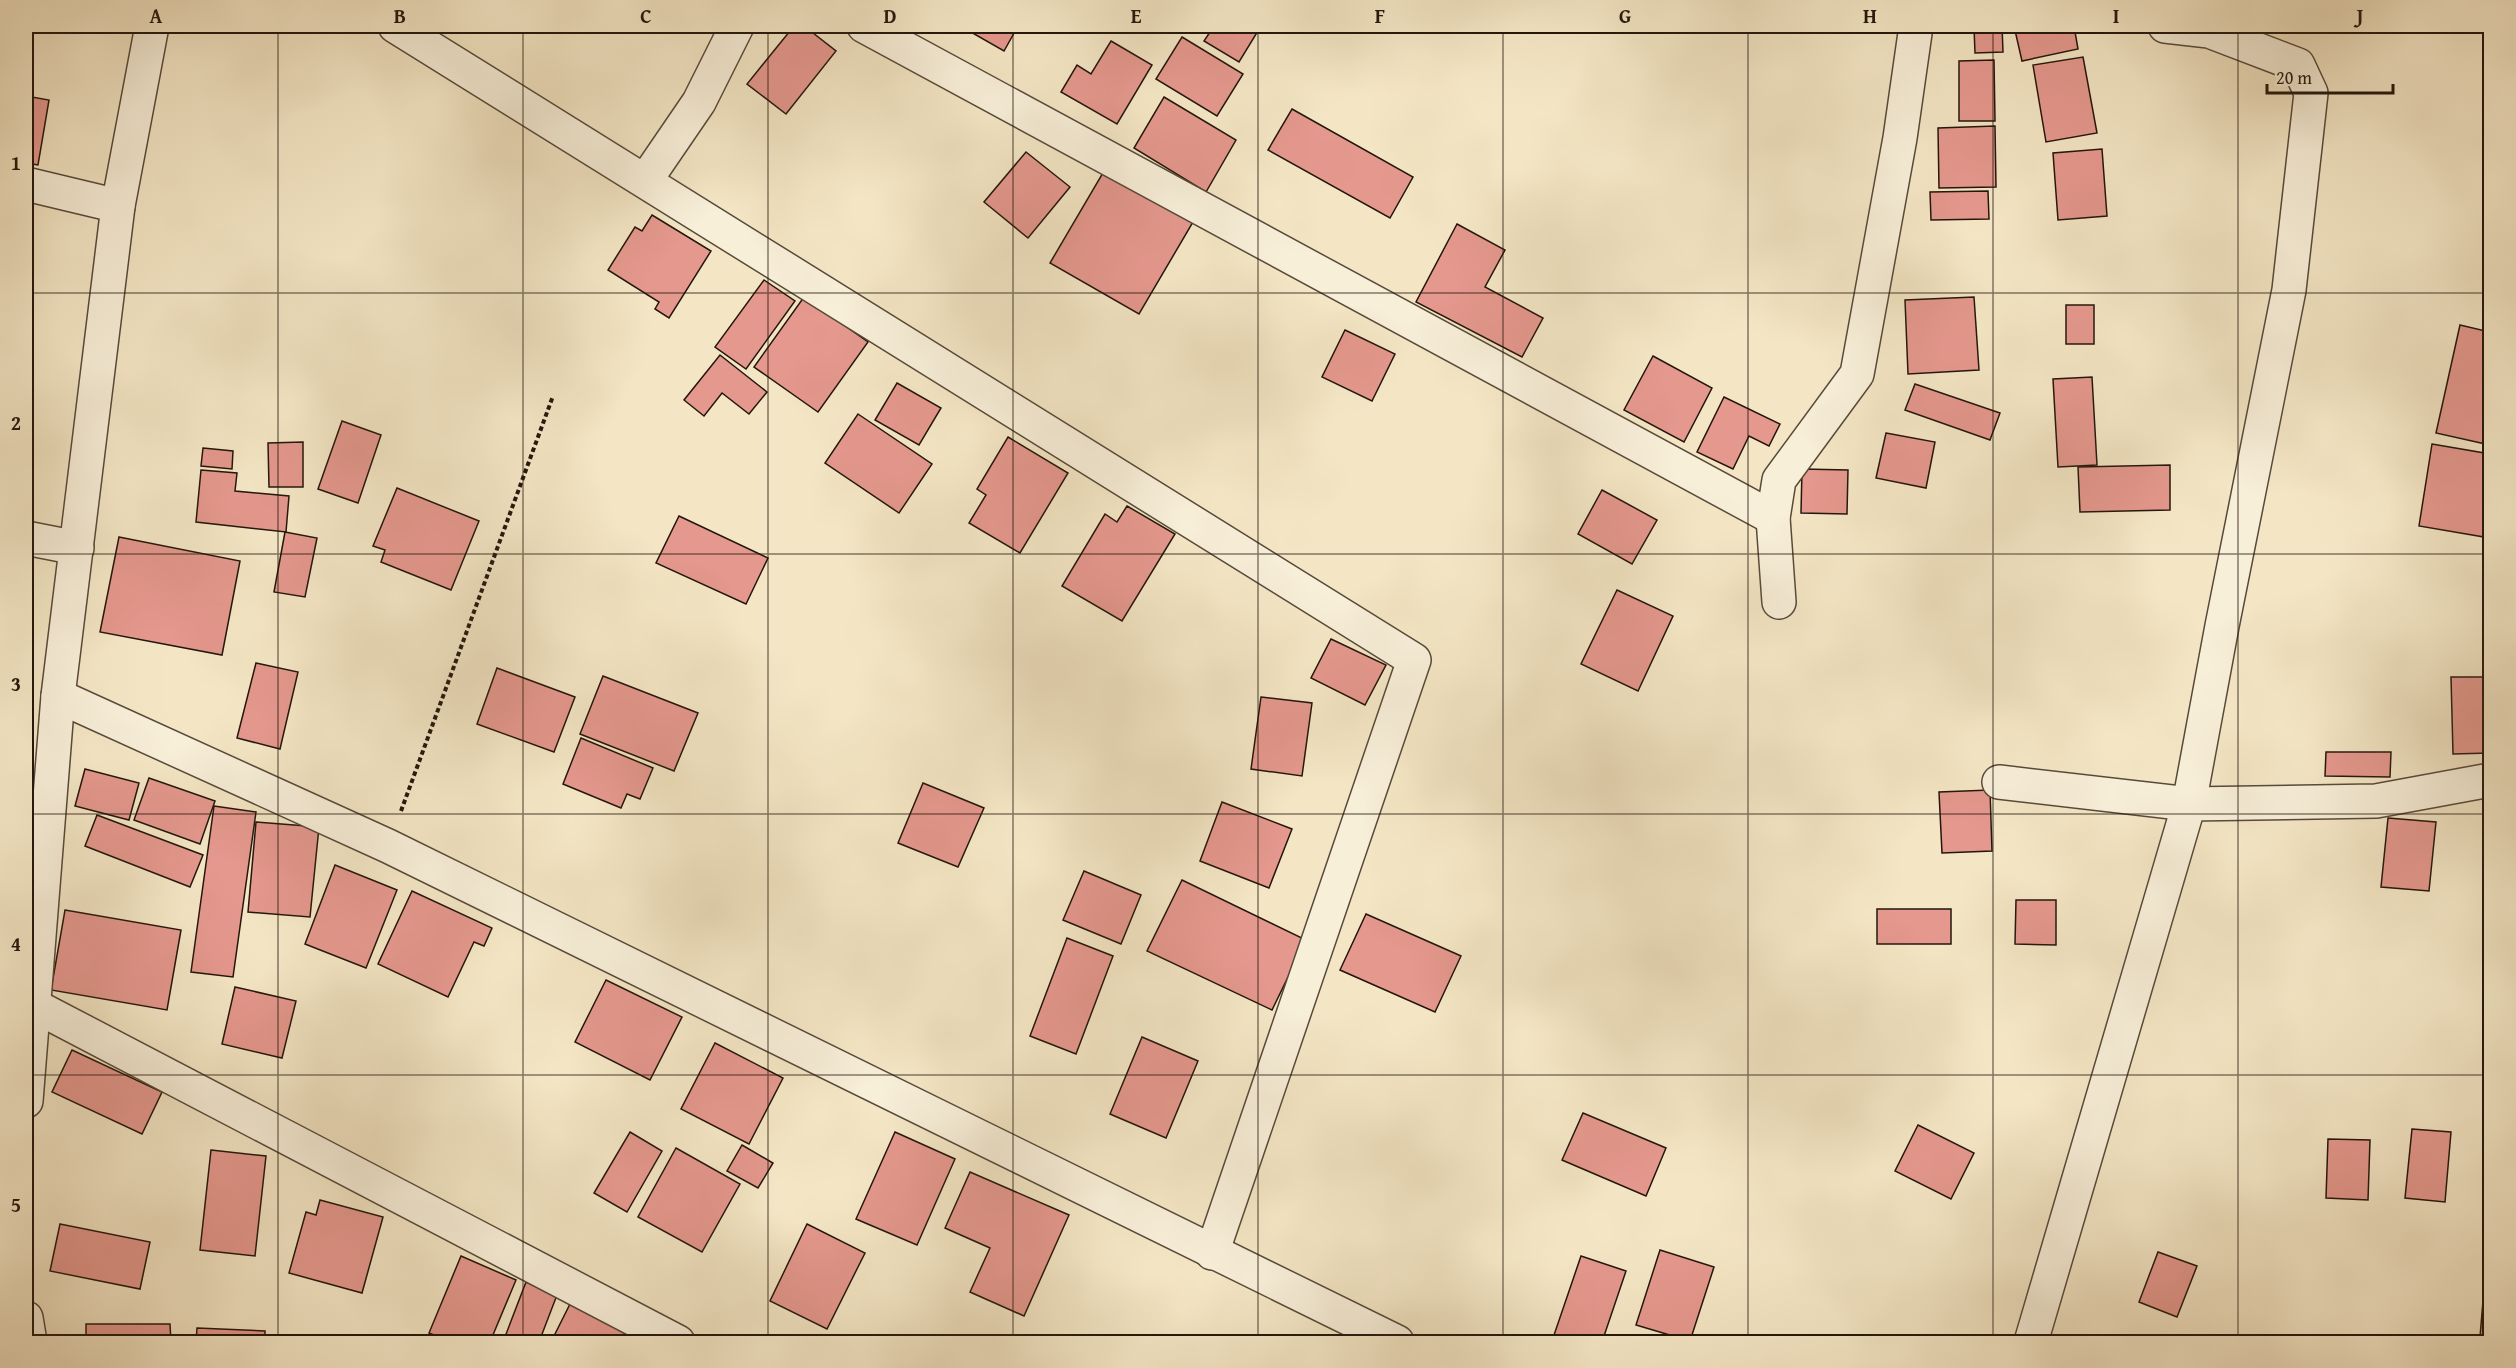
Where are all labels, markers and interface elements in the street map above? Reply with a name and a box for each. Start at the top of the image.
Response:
text: A [150,1,163,30]
text: B [394,1,406,30]
text: C [640,1,652,30]
text: D [883,1,897,30]
text: E [1131,1,1142,30]
text: F [1375,1,1385,30]
text: G [1619,1,1631,30]
text: H [1863,1,1877,30]
text: I [2113,1,2119,30]
text: J [2354,1,2364,30]
scale bar [2267,57,2393,95]
text: 20 m [2276,64,2312,91]
text: 1 [11,148,21,177]
text: 2 [11,408,21,437]
text: 3 [11,669,21,698]
text: 4 [11,929,21,958]
text: 5 [11,1190,21,1219]

